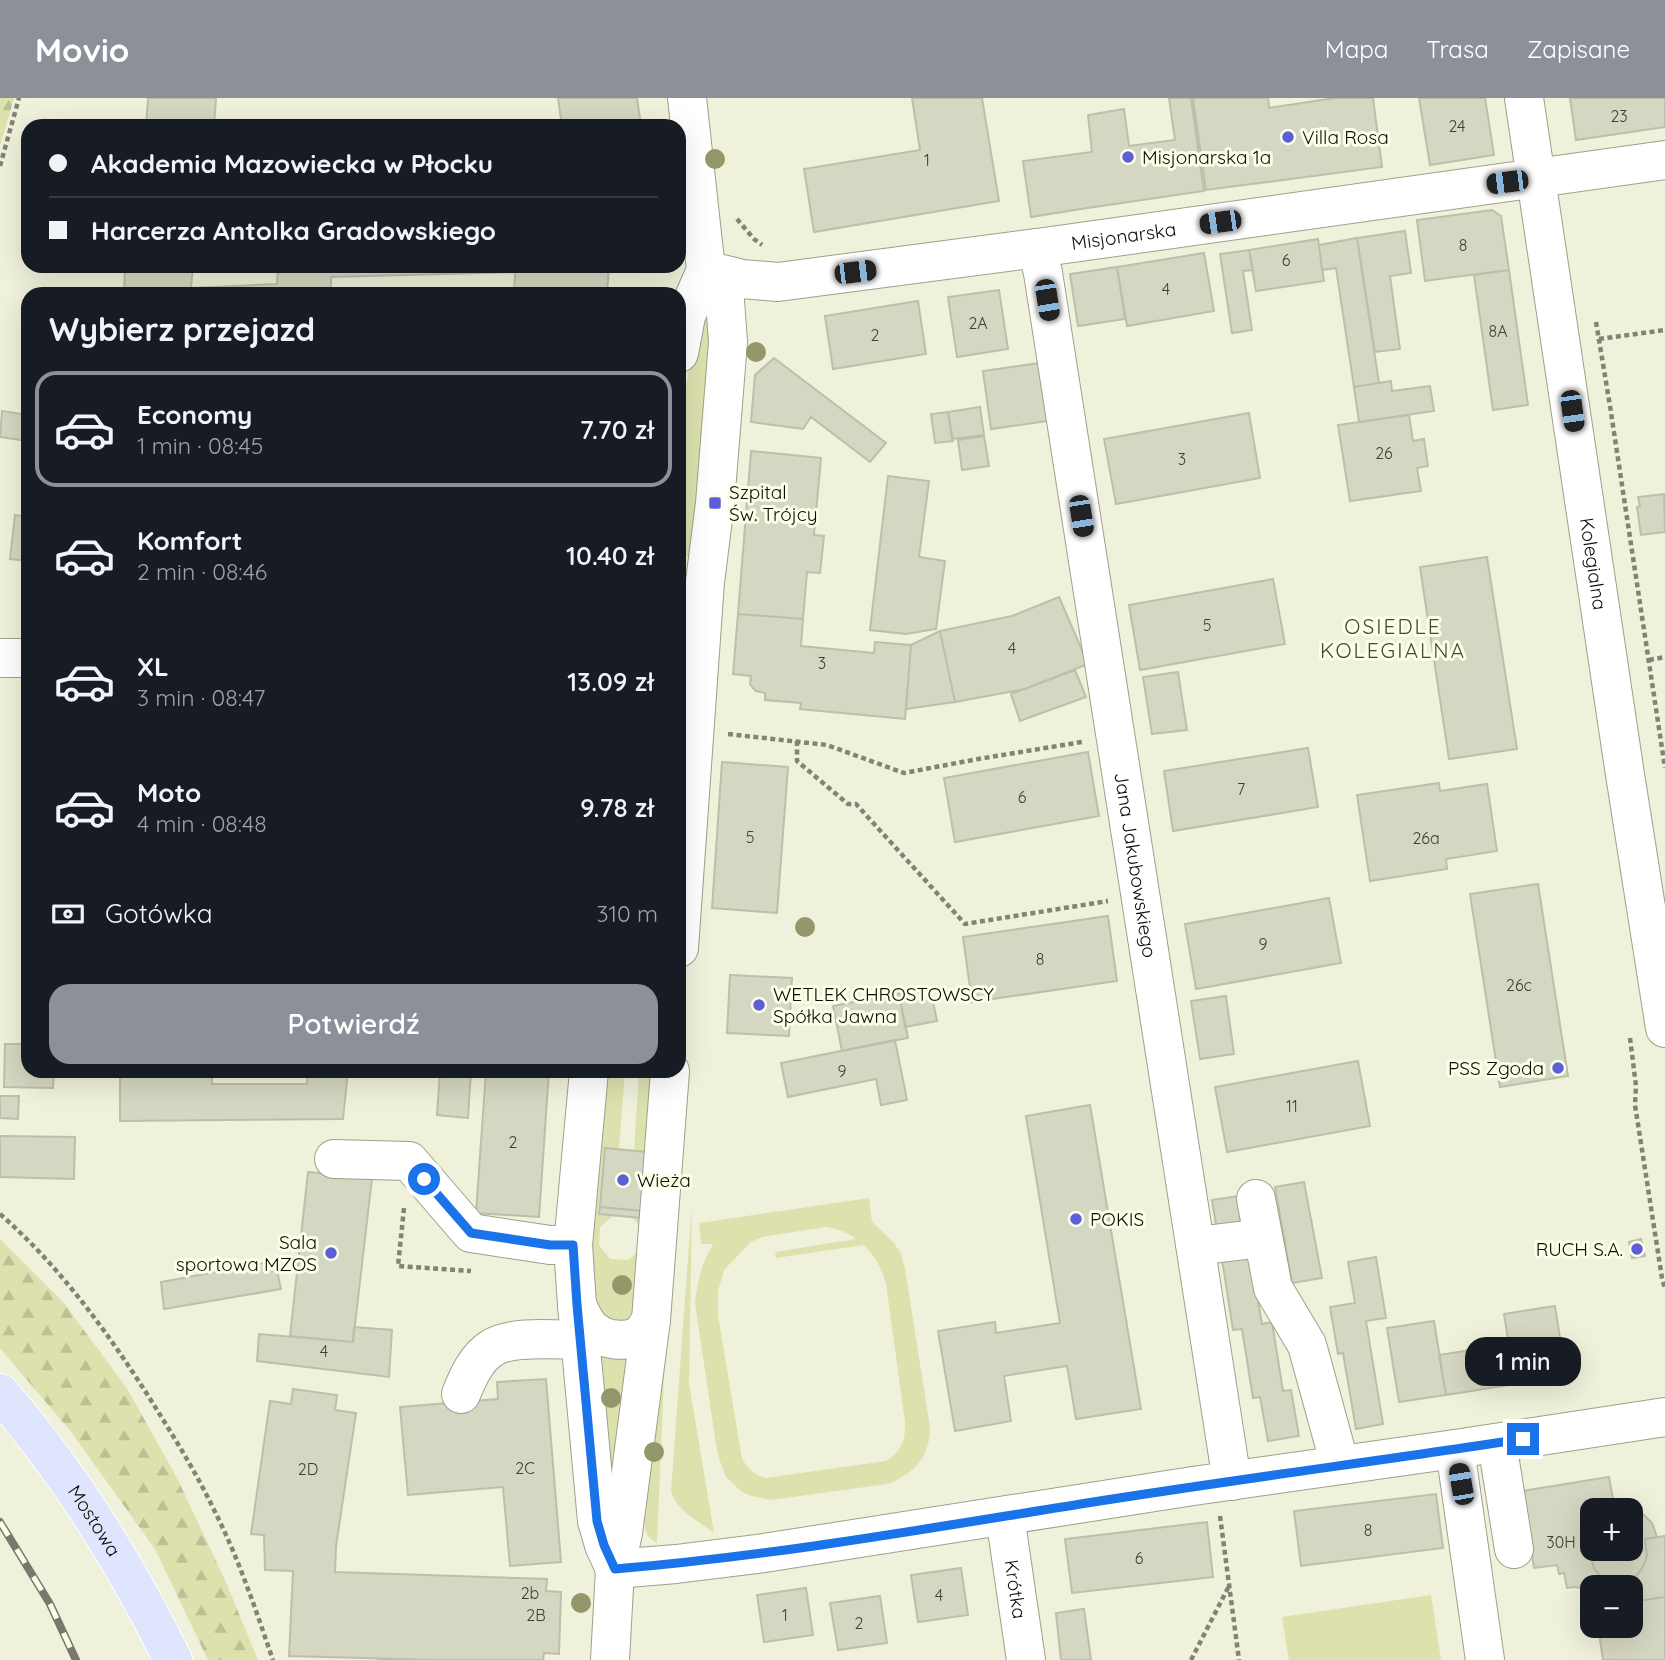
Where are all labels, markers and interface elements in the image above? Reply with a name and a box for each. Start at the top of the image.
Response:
text: Movio [35,29,129,70]
text: Mapa [1325,34,1388,64]
text: Trasa [1426,34,1489,64]
text: Zapisane [1527,34,1630,64]
house number: 23 [1610,106,1628,126]
house number: 24 [1448,116,1466,136]
place label: Villa Rosa [1302,125,1389,149]
marker: Villa Rosa [1280,129,1296,145]
place label: Misjonarska 1a [1142,145,1271,169]
text: Akademia Mazowiecka w Płocku [91,147,493,180]
marker: Misjonarska 1a [1120,149,1136,165]
house number: 1 [924,150,930,170]
car [1485,169,1530,195]
car [1198,209,1243,235]
text: Harcerza Antolka Gradowskiego [91,214,496,247]
street label: Misjonarska [1070,217,1178,255]
house number: 8 [1459,235,1467,255]
house number: 6 [1282,250,1291,270]
car [833,259,878,285]
car [1034,278,1061,322]
house number: 4 [1162,279,1170,299]
text: Wybierz przejazd [49,309,315,349]
house number: 2A [968,313,988,333]
house number: 8A [1489,321,1508,341]
house number: 2 [871,325,880,345]
car [1559,389,1586,433]
icon: car [53,398,116,461]
text: Economy [137,398,252,431]
text: 7.70 zł [580,413,654,446]
text: 1 min · 08:45 [137,431,263,460]
house number: 26 [1375,443,1393,463]
house number: 3 [1178,449,1186,469]
place label: Szpital Św. Trójcy [729,480,817,526]
car [1068,494,1095,538]
marker: Szpital Św. Trójcy [707,495,723,511]
street label: Kolegialna [1575,516,1612,612]
icon: car [53,524,116,587]
text: Komfort [137,524,242,557]
text: 10.40 zł [566,539,654,572]
text: 2 min · 08:46 [137,557,267,586]
district label: OSIEDLE KOLEGIALNA [1320,613,1466,663]
house number: 5 [1203,615,1211,635]
house number: 4 [1008,638,1016,658]
icon: car [53,650,116,713]
text: XL [137,650,169,683]
house number: 3 [818,653,826,673]
text: 13.09 zł [567,665,654,698]
text: 3 min · 08:47 [137,683,265,712]
street label: Jana Jakubowskiego [1109,771,1162,959]
icon: car [53,776,116,839]
text: Moto [137,776,201,809]
house number: 7 [1237,779,1245,799]
house number: 6 [1018,787,1027,807]
text: 9.78 zł [580,791,654,824]
text: 4 min · 08:48 [137,809,267,838]
house number: 5 [746,827,754,847]
house number: 26a [1412,828,1440,848]
icon: cash [49,895,87,933]
text: Gotówka [105,897,212,930]
text: 310 m [596,899,658,928]
house number: 9 [1259,934,1268,954]
house number: 8 [1036,949,1044,969]
house number: 26c [1506,975,1532,995]
place label: WETLEK CHROSTOWSCY Spółka Jawna [773,982,994,1028]
button: Potwierdź [49,984,658,1064]
marker: WETLEK CHROSTOWSCY Spółka Jawna [751,997,767,1013]
place label: PSS Zgoda [1448,1056,1544,1080]
marker: PSS Zgoda [1550,1060,1566,1076]
house number: 9 [838,1061,847,1081]
house number: 11 [1286,1096,1298,1116]
house number: 2 [509,1132,518,1152]
route start [408,1163,440,1195]
place label: Wieża [637,1168,691,1192]
marker: Wieża [615,1172,631,1188]
place label: POKIS [1090,1207,1144,1231]
marker: POKIS [1068,1211,1084,1227]
place label: Sala sportowa MZOS [176,1230,317,1276]
place label: RUCH S.A. [1536,1237,1623,1261]
marker: RUCH S.A. [1629,1241,1645,1257]
marker: Sala sportowa MZOS [323,1245,339,1261]
callout: 1 min [1465,1338,1581,1386]
house number: 4 [320,1341,328,1361]
text: 1 min [1495,1347,1551,1376]
route end [1507,1423,1539,1455]
house number: 2C [515,1458,535,1478]
house number: 2D [298,1459,318,1479]
car [1448,1461,1475,1507]
street label: Mostowa [63,1480,126,1561]
map controls [1580,1498,1643,1638]
button: + [1580,1498,1643,1561]
house number: 8 [1364,1520,1372,1540]
house number: 30H [1546,1532,1576,1552]
house number: 6 [1135,1548,1144,1568]
street label: Krótka [1000,1558,1032,1620]
button: − [1580,1575,1643,1638]
house number: 2b [521,1583,539,1603]
house number: 4 [935,1585,943,1605]
house number: 2B [526,1605,546,1625]
house number: 1 [782,1605,788,1625]
house number: 2 [855,1613,864,1633]

